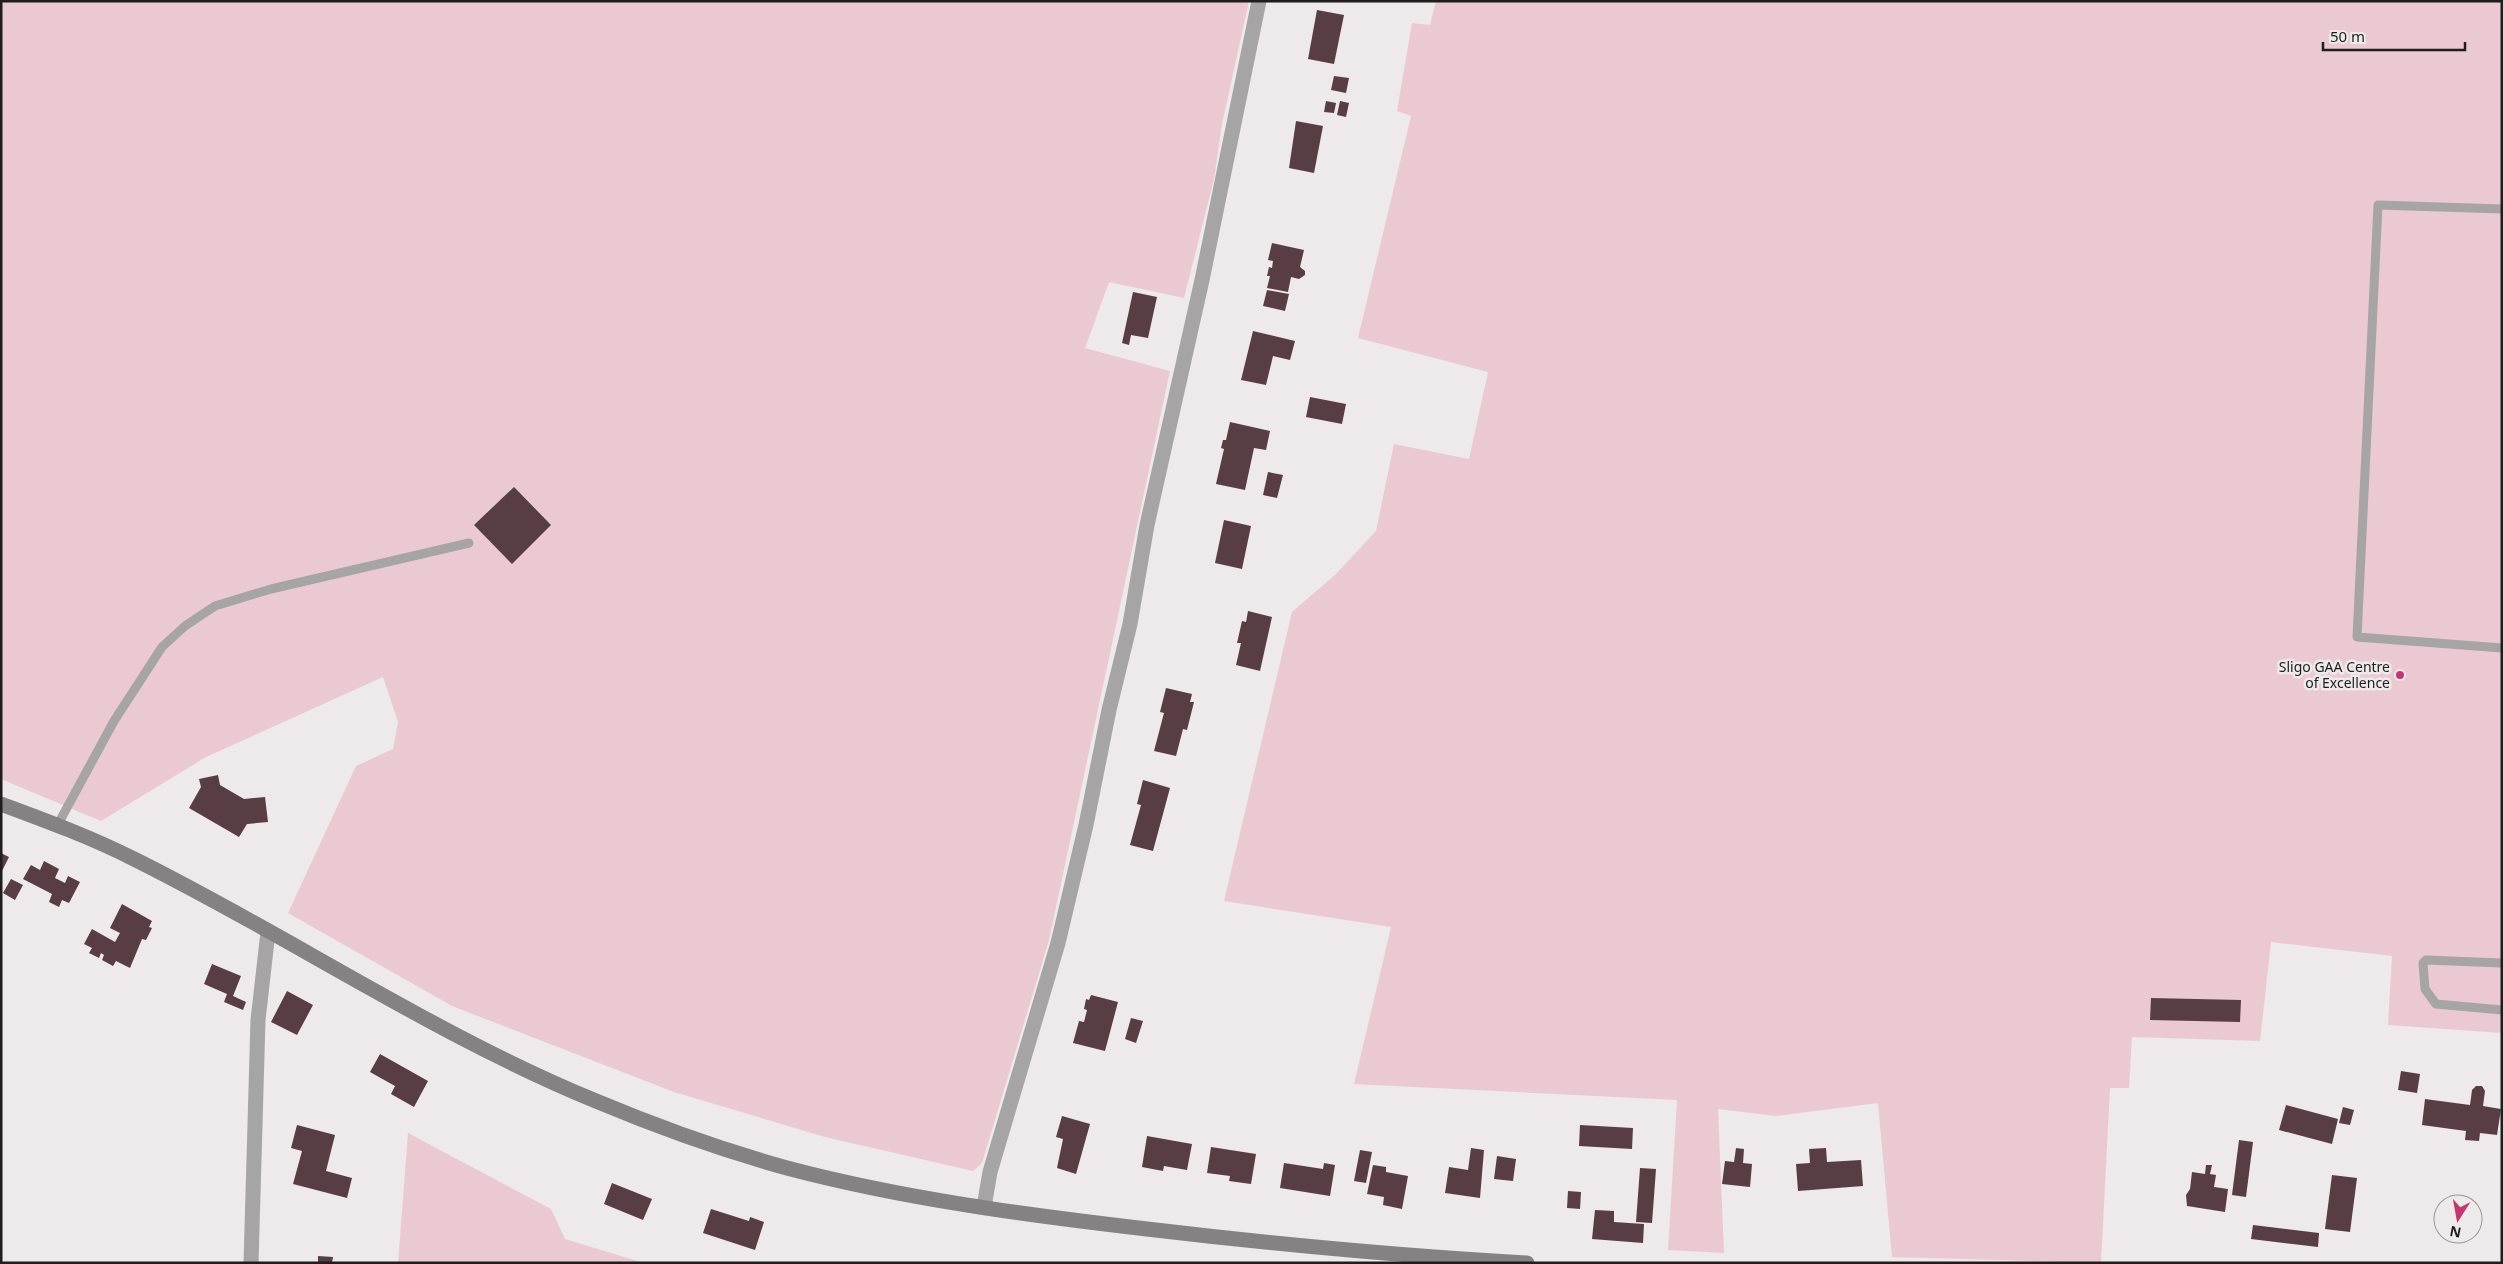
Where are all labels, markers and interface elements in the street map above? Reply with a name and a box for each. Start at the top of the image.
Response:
scale bar [2323,20,2466,52]
text: 50 m [2330,26,2365,46]
place label: Sligo GAA Centre of Excellence [2279,657,2390,692]
marker: Sligo GAA Centre of Excellence [2394,669,2406,681]
north arrow [2433,1194,2483,1244]
text: N [2448,1222,2463,1243]

